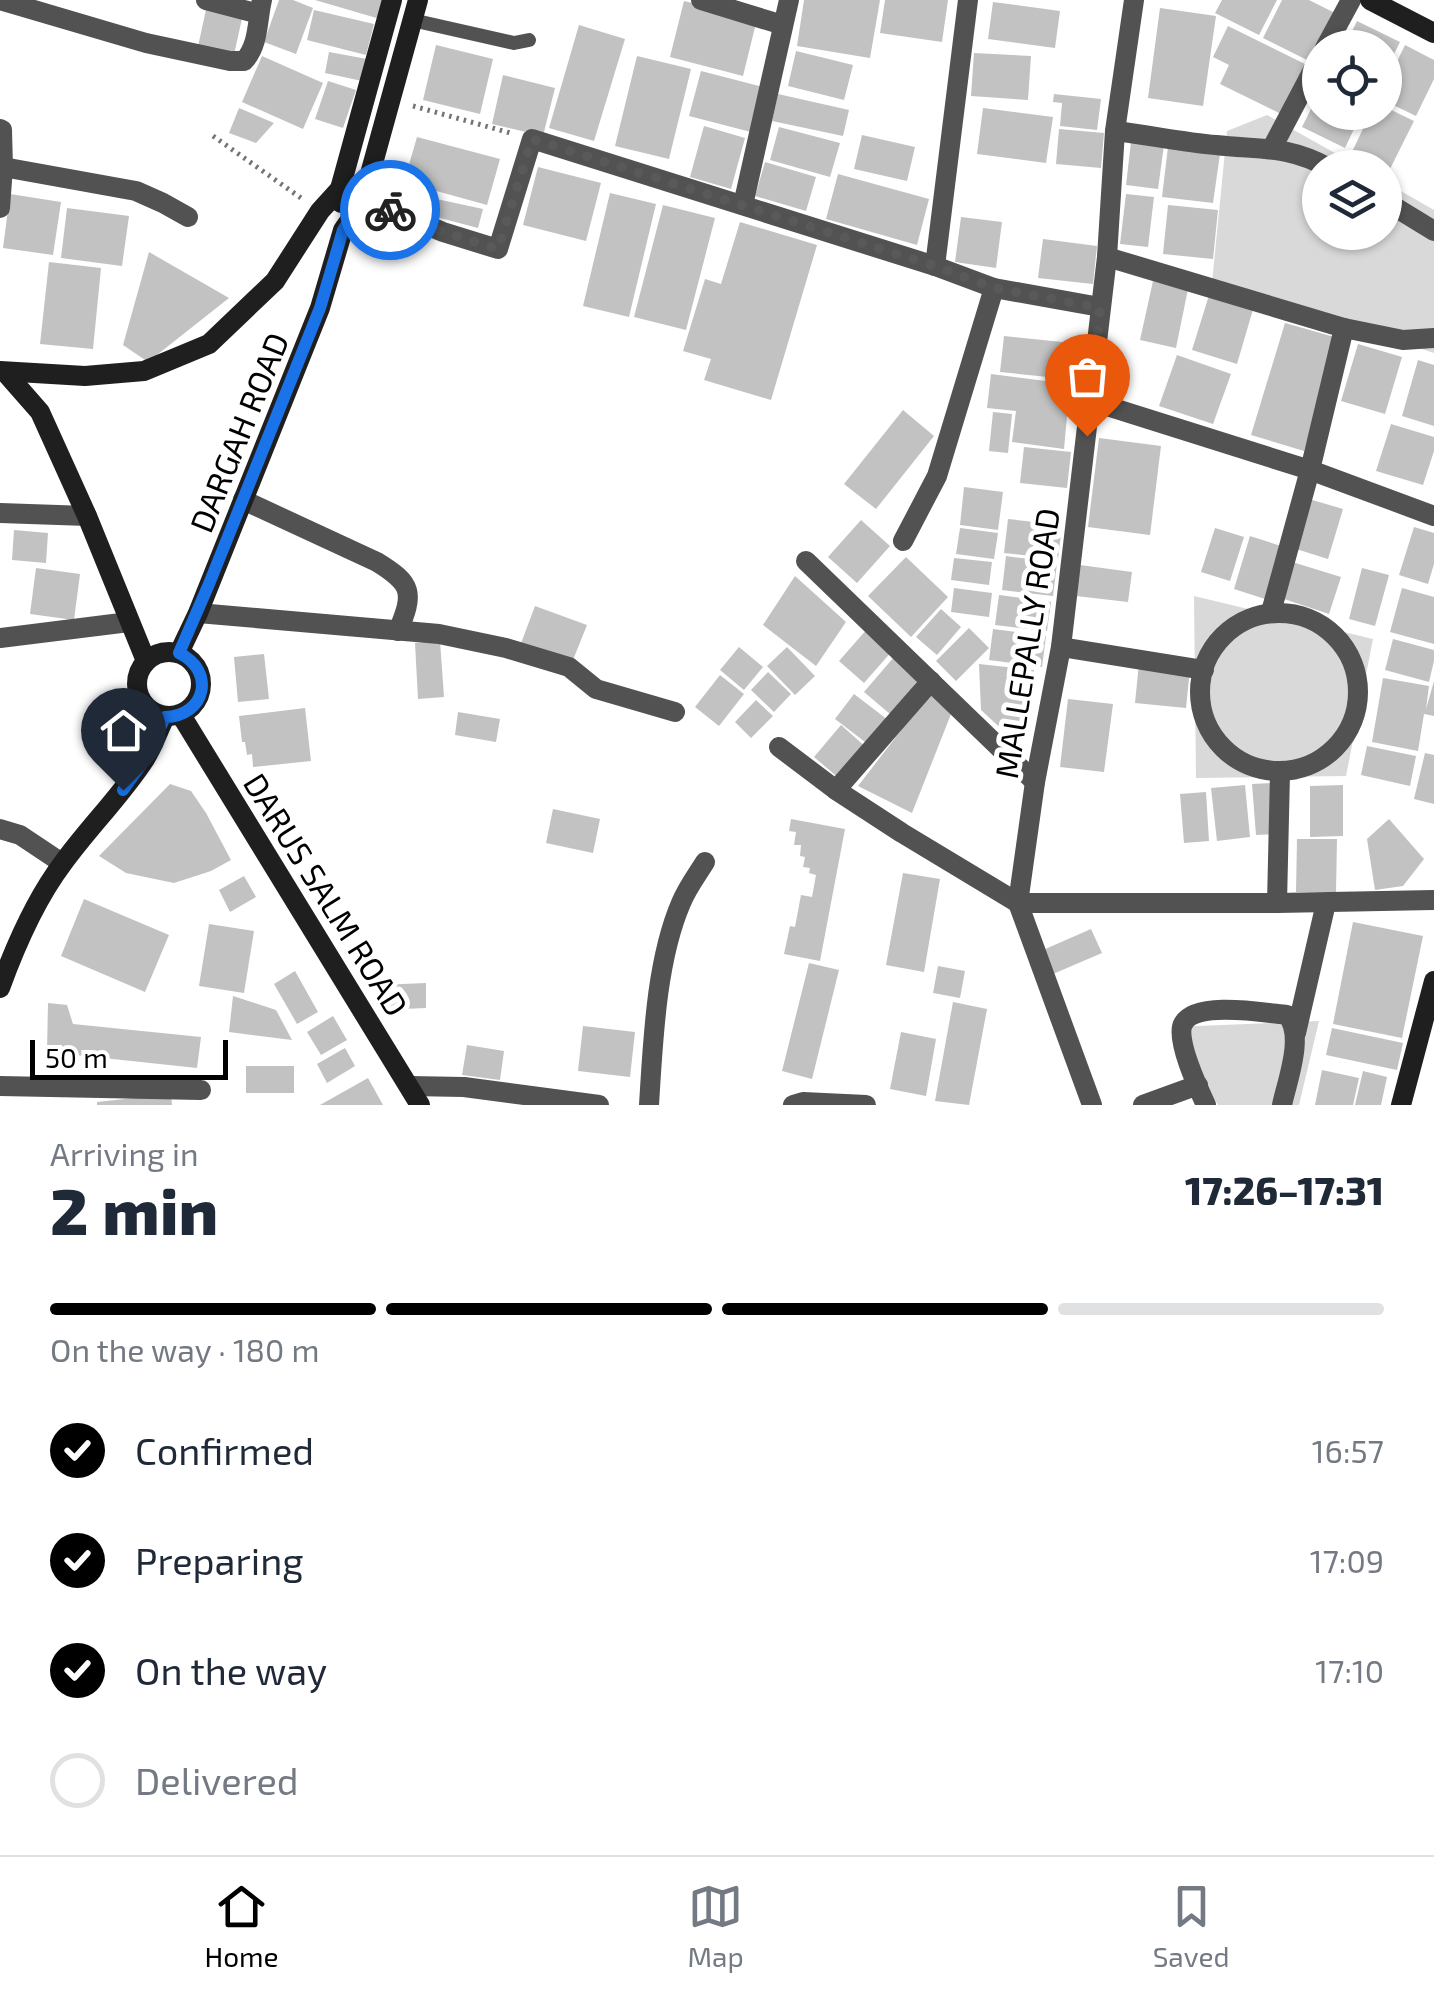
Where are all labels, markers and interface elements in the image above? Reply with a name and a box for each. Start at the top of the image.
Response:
map controls [1302,30,1402,250]
button: locate [1302,30,1402,130]
button: layers [1302,150,1402,250]
courier [340,160,440,260]
icon: bike [363,183,418,238]
street label: DARGAH ROAD [181,327,295,537]
pin [1045,334,1130,437]
icon: bag [1060,349,1115,404]
street label: MALLEPALLY ROAD [986,505,1066,781]
pin [81,688,166,791]
icon: home [96,703,151,758]
street label: DARUS SALM ROAD [237,766,417,1022]
scale bar [30,1035,228,1080]
text: 50 m [45,1040,108,1074]
text: Arriving in [50,1134,199,1172]
text: 17:26–17:31 [1185,1167,1384,1213]
text: 2 min [50,1170,218,1248]
text: On the way · 180 m [50,1330,320,1368]
icon: check [50,1423,105,1478]
text: Confirmed [135,1427,314,1473]
text: 16:57 [1312,1431,1384,1469]
icon: check [50,1533,105,1588]
text: Preparing [135,1537,303,1583]
text: 17:09 [1310,1541,1384,1579]
icon: check [50,1643,105,1698]
text: On the way [135,1647,327,1693]
text: 17:10 [1315,1651,1384,1689]
text: Delivered [135,1757,299,1803]
tab: Home [204,1879,279,1973]
tab: Map [688,1879,744,1973]
tab: Saved [1153,1879,1230,1973]

